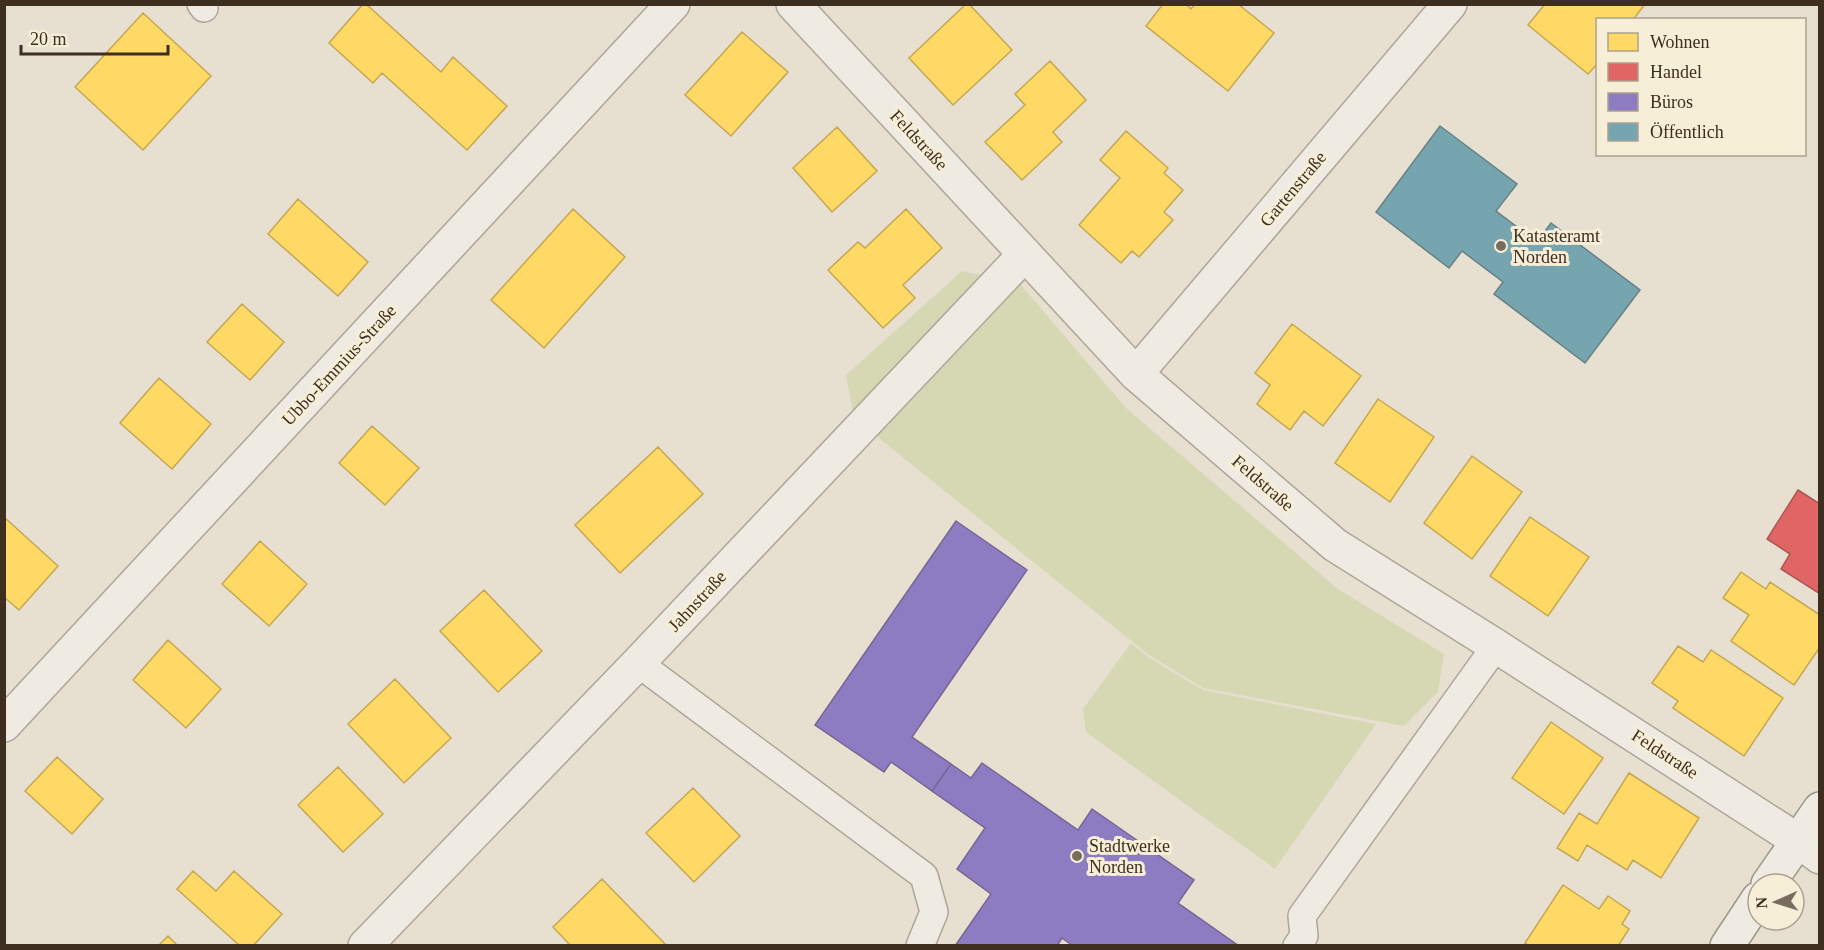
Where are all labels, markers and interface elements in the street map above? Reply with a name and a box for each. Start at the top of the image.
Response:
scale bar [21,18,168,56]
legend [1596,18,1806,156]
text: 20 m [30,29,67,49]
text: Wohnen [1650,32,1710,52]
text: Handel [1650,62,1702,82]
text: Büros [1650,92,1693,112]
street label: Feldstraße [886,106,952,174]
text: Öffentlich [1650,122,1724,142]
street label: Gartenstraße [1256,147,1330,231]
place label: Katasteramt Norden [1513,226,1600,267]
marker: Katasteramt Norden [1494,239,1508,253]
street label: Ubbo-Emmius-Straße [278,300,400,430]
street label: Feldstraße [1228,451,1298,515]
street label: Jahnstraße [664,566,730,636]
street label: Feldstraße [1628,725,1702,783]
place label: Stadtwerke Norden [1089,836,1170,877]
marker: Stadtwerke Norden [1070,849,1084,863]
north arrow [1746,872,1806,932]
text: N [1753,896,1770,909]

